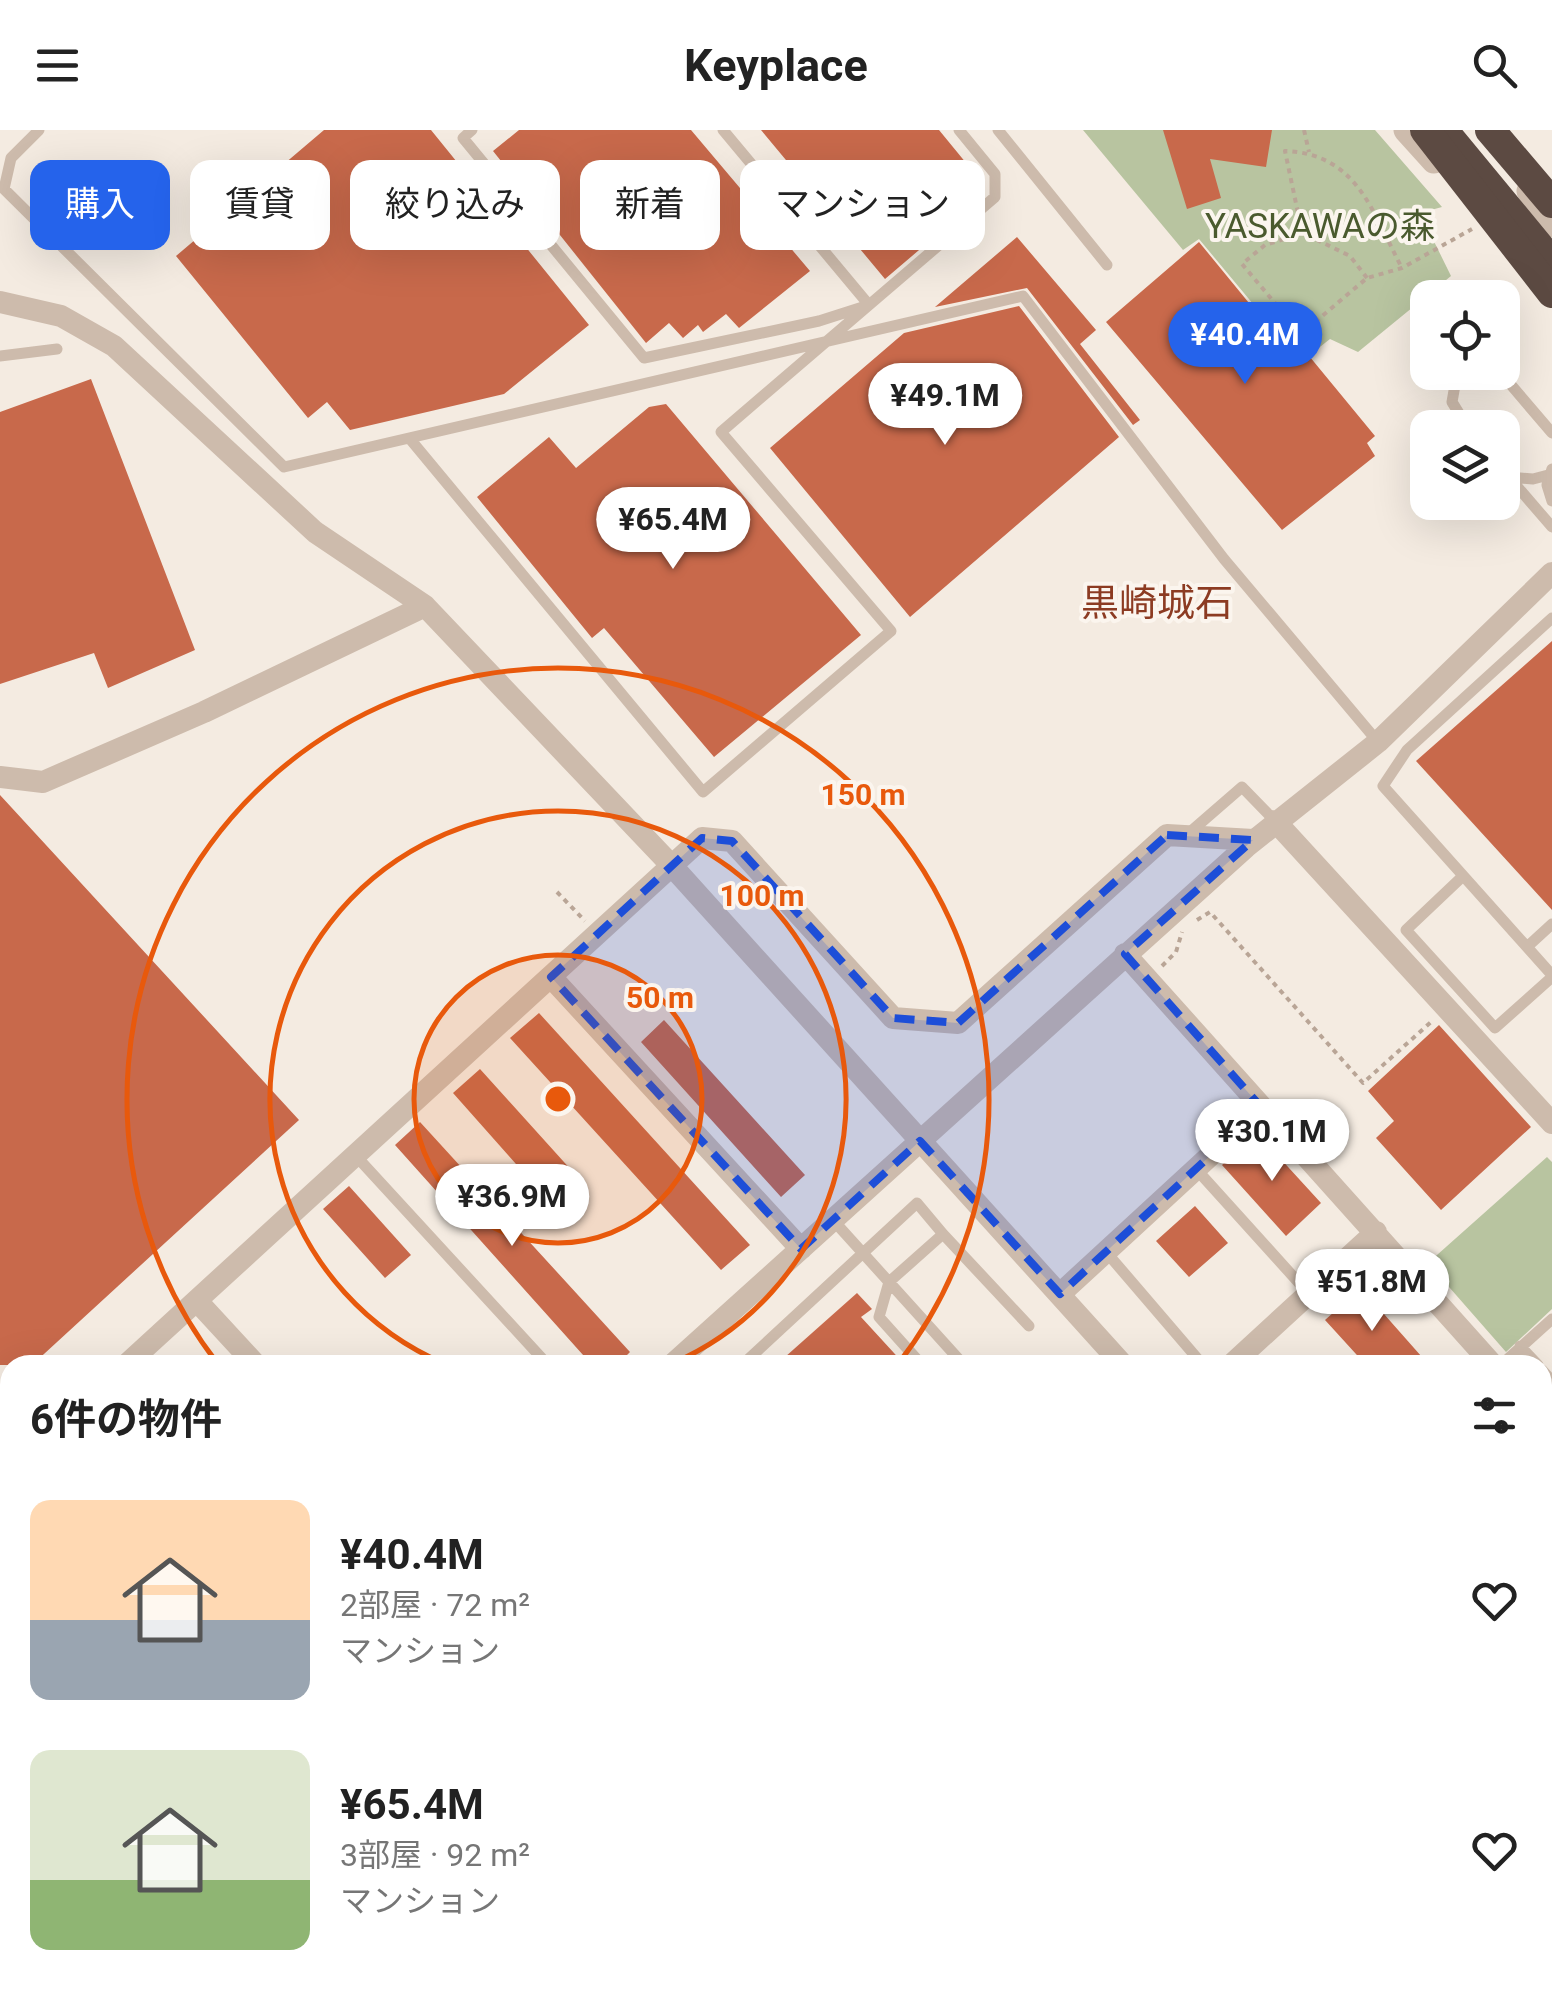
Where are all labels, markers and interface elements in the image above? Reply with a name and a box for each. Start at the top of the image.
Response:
icon: menu [30,38,85,93]
icon: search [1467,38,1522,93]
text: Keyplace [684,39,868,92]
chip: 購入 [30,160,170,250]
chip: 賃貸 [190,160,330,250]
chip: 絞り込み [350,160,560,250]
chip: 新着 [580,160,720,250]
chip: マンション [740,160,985,250]
park label: YASKAWAの森 [1205,206,1435,247]
map controls [1410,280,1520,520]
button: locate [1410,280,1520,390]
pin: ¥40.4M [1164,302,1326,387]
text: ¥40.4M [1190,315,1300,353]
pin: ¥49.1M [864,363,1026,448]
text: ¥49.1M [890,376,1000,414]
button: layers [1410,410,1520,520]
pin: ¥65.4M [592,487,754,572]
text: ¥65.4M [618,500,728,538]
district label: 黒崎城石 [1081,581,1233,625]
text: 150 m [820,777,906,812]
text: 100 m [719,878,805,913]
text: 50 m [626,980,694,1015]
centre of rings [540,1081,576,1117]
pin: ¥30.1M [1191,1099,1353,1184]
text: ¥30.1M [1217,1112,1327,1150]
pin: ¥36.9M [431,1164,593,1249]
text: ¥36.9M [457,1177,567,1215]
pin: ¥51.8M [1291,1249,1453,1334]
text: ¥51.8M [1317,1262,1427,1300]
icon: filters [1467,1388,1522,1443]
text: 6件の物件 [30,1395,222,1444]
text: ¥40.4M [340,1530,484,1579]
icon: home [110,1540,230,1660]
icon: heart [1467,1573,1522,1628]
text: 2部屋 · 72 m² [340,1586,530,1624]
text: マンション [340,1632,500,1670]
text: ¥65.4M [340,1780,484,1829]
icon: home [110,1790,230,1910]
icon: heart [1467,1823,1522,1878]
text: 3部屋 · 92 m² [340,1836,530,1874]
text: マンション [340,1882,500,1920]

